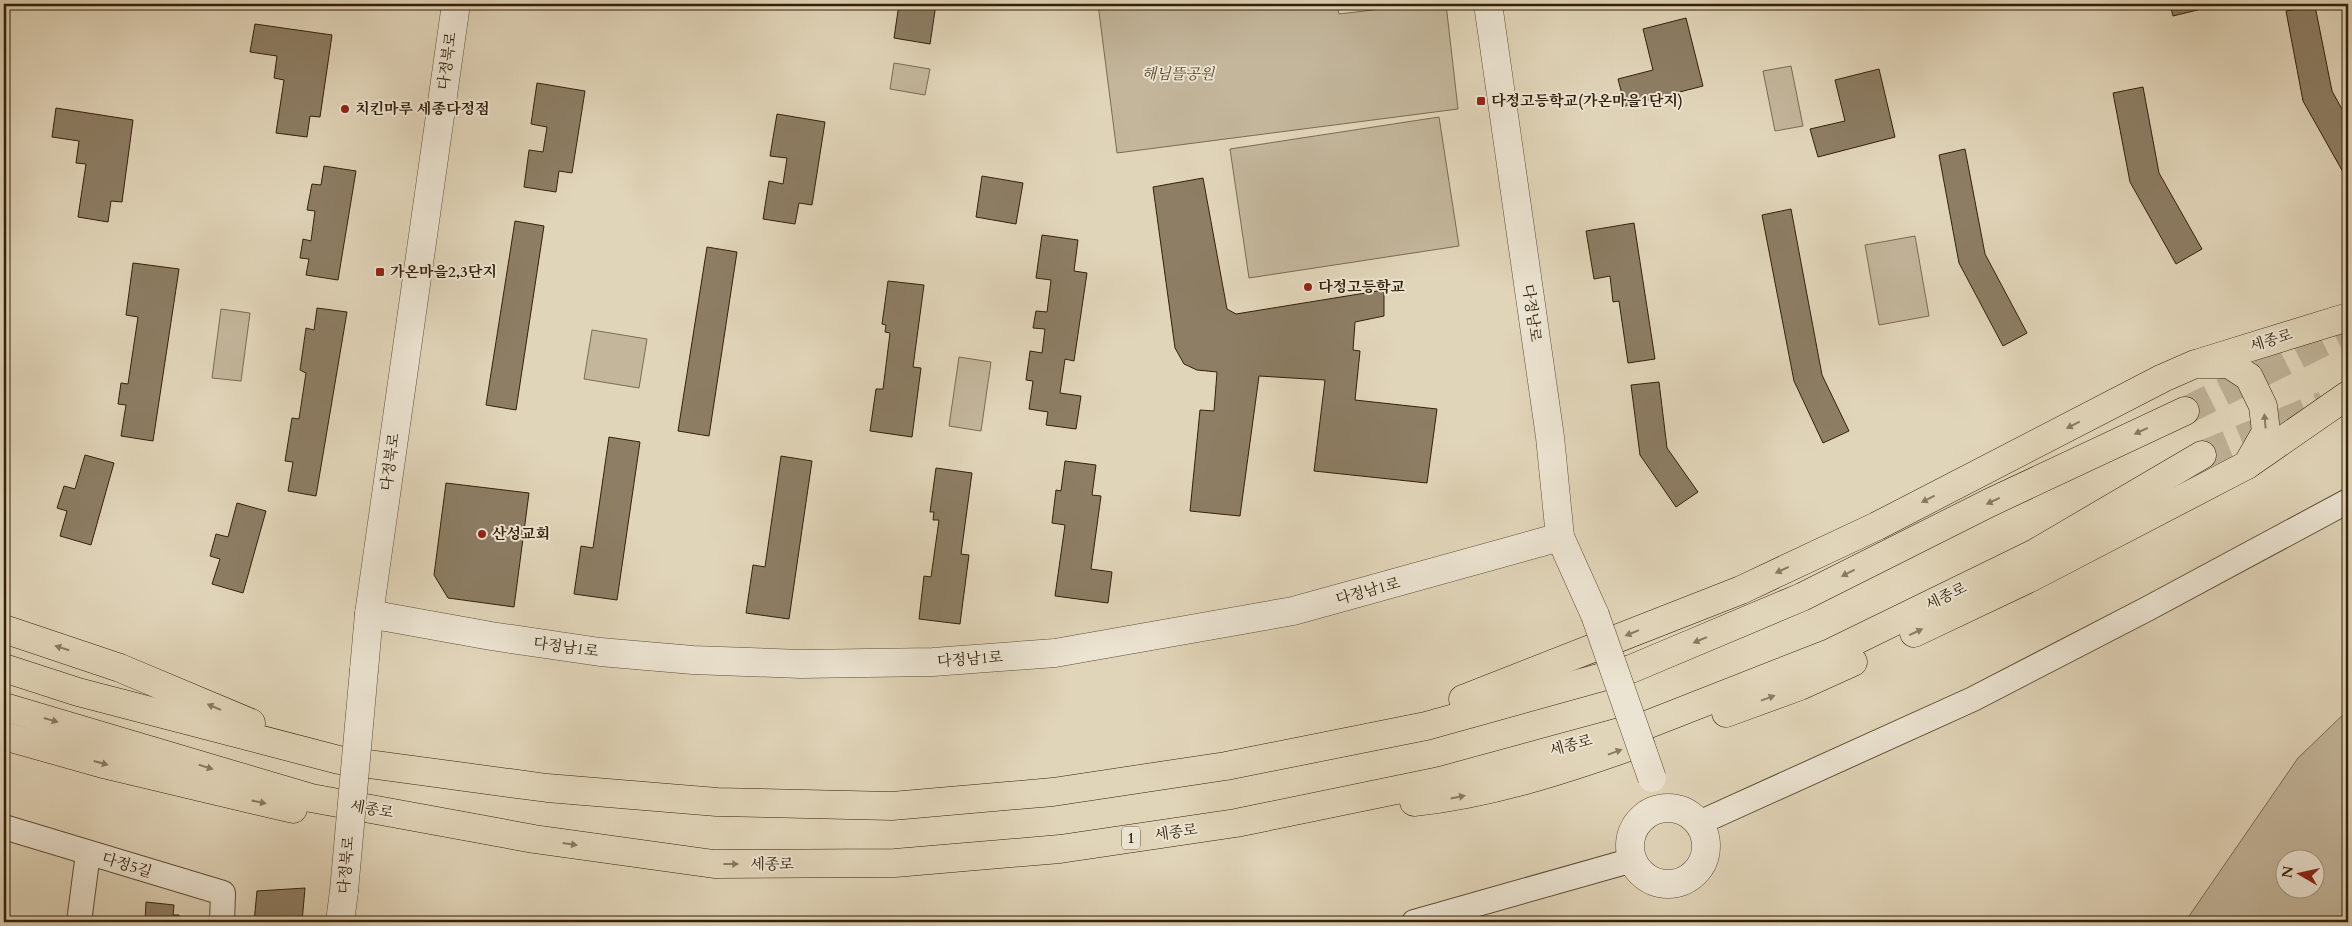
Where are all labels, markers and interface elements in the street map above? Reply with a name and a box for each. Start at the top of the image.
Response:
street label: 다정북로 [433,30,461,91]
park label: 해님뜰공원 [1142,64,1216,84]
place label: 다정고등학교(가온마을1단지) [1491,91,1683,111]
marker: 다정고등학교(가온마을1단지) [1475,95,1487,107]
place label: 치킨마루 세종다정점 [355,99,489,119]
marker: 치킨마루 세종다정점 [339,103,351,115]
place label: 가온마을2,3단지 [390,262,497,282]
marker: 가온마을2,3단지 [374,266,386,278]
place label: 다정고등학교 [1318,277,1405,297]
marker: 다정고등학교 [1302,281,1314,293]
street label: 다정남로 [1518,283,1546,344]
street label: 세종로 [2247,324,2295,356]
one-way arrow [2260,412,2268,428]
one-way arrow [2065,421,2080,429]
one-way arrow [2133,427,2148,436]
street label: 다정북로 [376,431,404,492]
one-way arrow [1921,495,1936,503]
one-way arrow [1986,496,2001,505]
place label: 산성교회 [492,524,550,544]
marker: 산성교회 [476,528,488,540]
one-way arrow [1775,567,1789,575]
one-way arrow [1841,570,1855,578]
street label: 다정남1로 [1334,573,1403,609]
street label: 세종로 [1922,577,1970,615]
one-way arrow [1909,627,1923,635]
one-way arrow [1624,629,1639,637]
street label: 다정남1로 [532,633,600,662]
one-way arrow [1693,636,1707,644]
one-way arrow [55,644,70,652]
street label: 다정남1로 [937,647,1004,671]
one-way arrow [1761,694,1776,702]
one-way arrow [206,703,221,711]
one-way arrow [43,717,58,725]
street label: 세종로 [1547,730,1595,760]
one-way arrow [1607,748,1622,755]
one-way arrow [94,760,109,768]
one-way arrow [199,763,214,771]
one-way arrow [1451,792,1467,800]
street label: 세종로 [349,795,396,823]
one-way arrow [252,798,267,806]
street label: 세종로 [1153,819,1199,845]
road number: 1 [1122,826,1140,850]
street label: 다정북로 [334,835,359,895]
one-way arrow [562,840,578,848]
street label: 다정5길 [100,848,154,882]
north arrow [2274,848,2324,898]
street label: 세종로 [750,854,794,874]
one-way arrow [723,860,739,868]
text: N [2277,865,2298,880]

